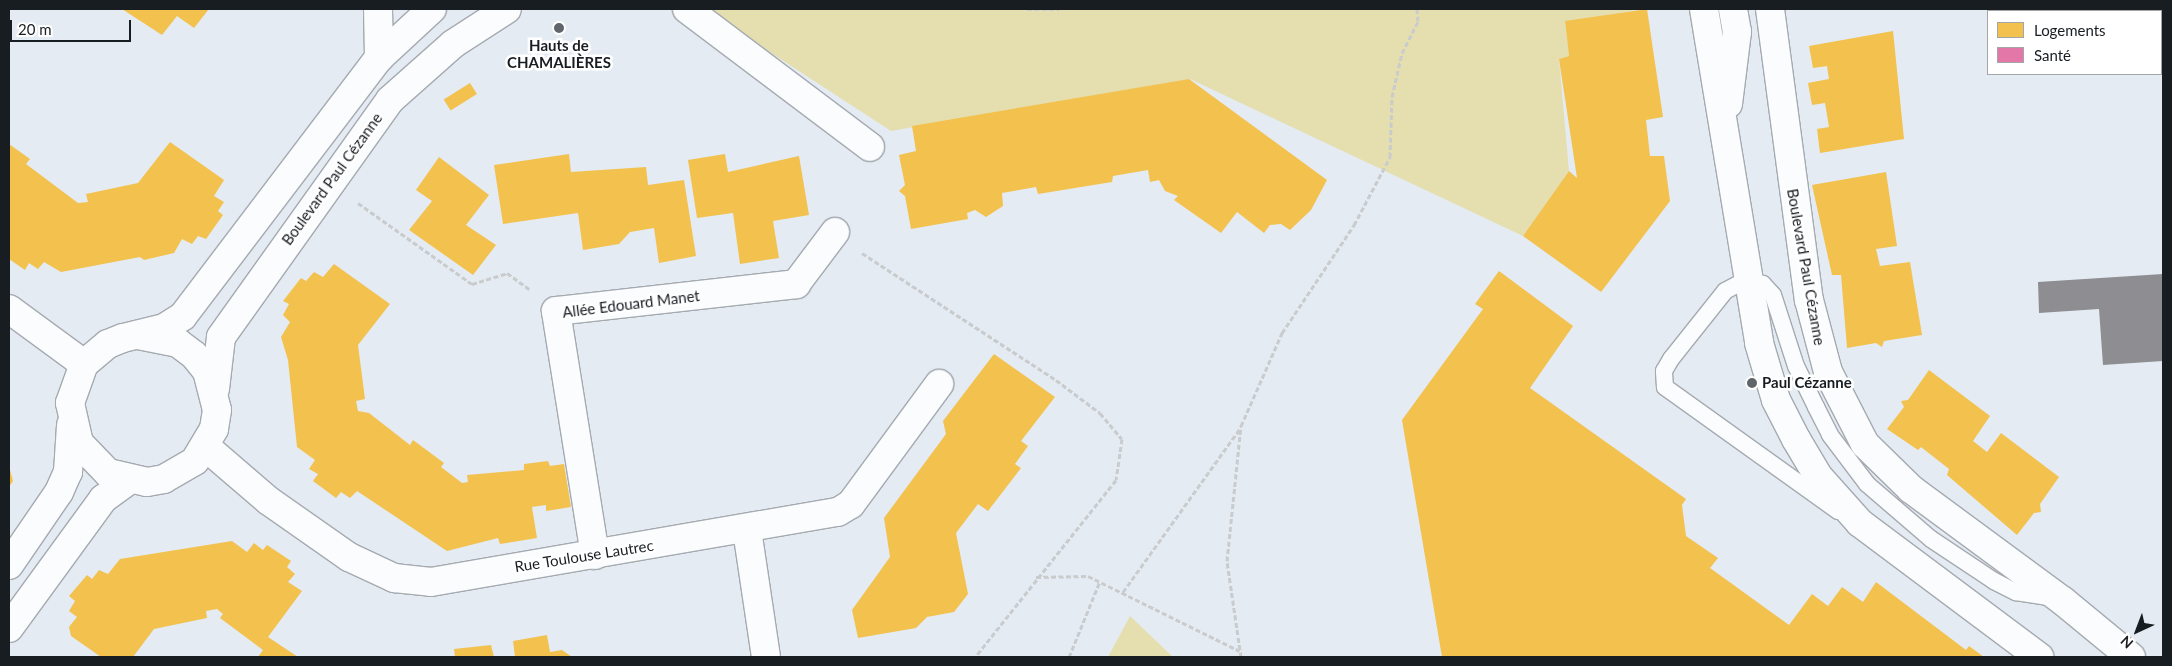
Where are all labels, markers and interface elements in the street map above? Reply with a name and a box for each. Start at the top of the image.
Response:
scale bar [12,10,134,42]
legend [1987,10,2162,75]
text: 20 m [18,20,52,38]
text: Logements [2034,21,2106,39]
marker: Hauts de CHAMALIÈRES [553,22,565,34]
place label: Hauts de CHAMALIÈRES [507,36,611,71]
text: Santé [2034,46,2071,64]
street label: Boulevard Paul Cézanne [278,109,386,249]
street label: Boulevard Paul Cézanne [1783,187,1829,347]
street label: Allée Edouard Manet [561,287,701,321]
place label: Paul Cézanne [1762,374,1852,392]
marker: Paul Cézanne [1746,377,1758,389]
street label: Rue Toulouse Lautrec [513,536,655,576]
north arrow [2112,606,2162,656]
text: N [2117,632,2136,652]

